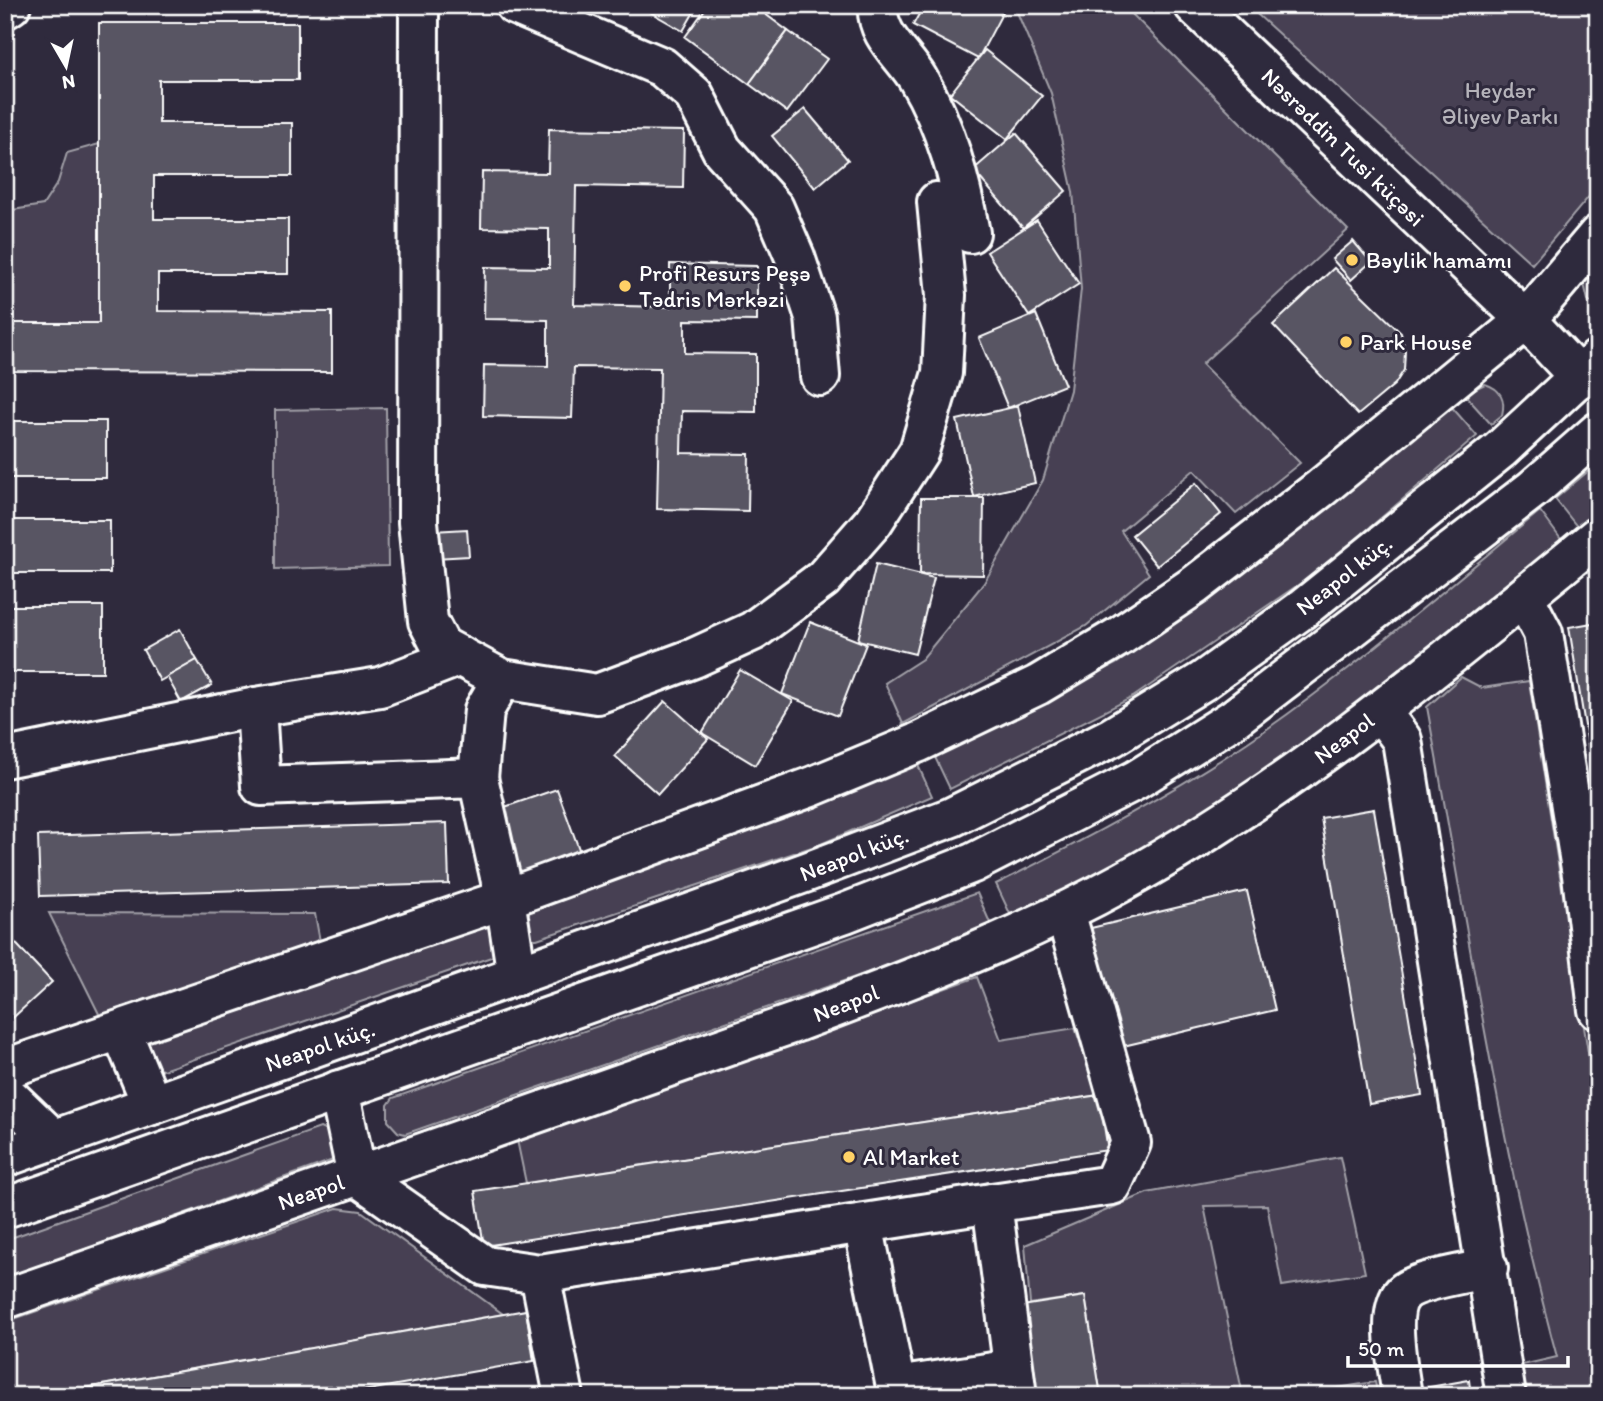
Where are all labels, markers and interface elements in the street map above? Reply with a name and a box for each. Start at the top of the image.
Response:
north arrow [32,32,102,102]
street label: Nəsrəddin Tusi küçəsi [1256,62,1430,232]
text: N [60,70,77,95]
park label: Heydər Əliyev Parkı [1442,76,1558,130]
place label: Bəylik hamamı [1366,246,1512,274]
marker: Bəylik hamamı [1344,252,1360,268]
place label: Profi Resurs Peşə Tədris Mərkəzi [639,259,811,313]
marker: Profi Resurs Peşə Tədris Mərkəzi [617,278,633,294]
place label: Park House [1360,328,1472,356]
marker: Park House [1338,334,1354,350]
street label: Neapol küç. [1290,529,1398,621]
street label: Neapol [1308,706,1380,770]
street label: Neapol küç. [796,820,912,888]
street label: Neapol [809,978,883,1028]
street label: Neapol küç. [261,1014,379,1078]
place label: Al Market [863,1143,960,1171]
marker: Al Market [841,1149,857,1165]
street label: Neapol [274,1168,348,1216]
scale bar [1348,1324,1568,1368]
text: 50 m [1358,1336,1405,1361]

